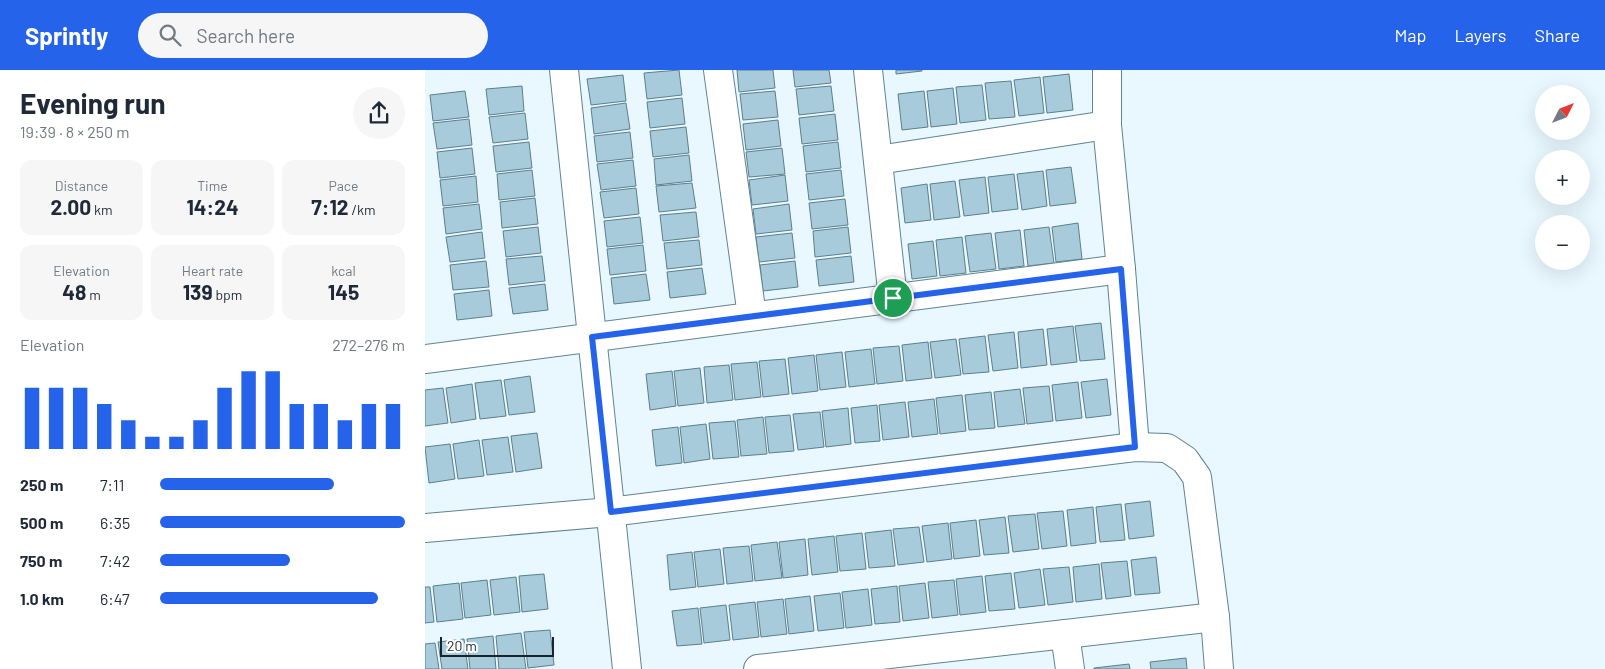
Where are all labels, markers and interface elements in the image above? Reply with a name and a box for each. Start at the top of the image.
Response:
search box [138,13,488,58]
text: Sprintly [25,21,108,50]
icon: search [156,21,184,49]
text: Search here [196,24,295,47]
text: Map [1394,24,1426,46]
text: Layers [1454,24,1507,46]
text: Share [1535,24,1580,46]
north arrow [1535,85,1590,140]
map controls [1535,85,1590,270]
text: Evening run [20,86,166,120]
button: share [353,87,405,139]
text: 19:39 · 8 × 250 m [20,122,129,141]
button: + [1535,150,1590,205]
text: Distance [55,177,108,194]
text: Time [197,177,228,194]
text: Pace [328,177,359,194]
text: 2.00 [50,194,91,219]
text: 14:24 [186,194,239,219]
text: 7:12 [311,194,349,219]
text: km [91,201,113,218]
text: /km [349,201,376,218]
button: − [1535,215,1590,270]
text: Elevation [53,262,110,279]
text: Heart rate [182,262,243,279]
text: kcal [331,262,356,279]
pin [872,277,914,319]
text: 48 [62,279,86,304]
text: 139 [183,279,213,304]
text: 145 [328,279,359,304]
icon: arrive [879,284,907,312]
text: m [86,286,101,303]
text: bpm [213,286,242,303]
text: Elevation [20,335,84,354]
text: 272–276 m [332,335,405,354]
text: 250 m [20,475,63,494]
text: 7:11 [100,475,124,494]
text: 500 m [20,513,63,532]
text: 6:35 [100,513,130,532]
text: 750 m [20,551,62,570]
text: 7:42 [100,551,130,570]
text: 1.0 km [20,589,64,608]
text: 6:47 [100,589,130,608]
scale bar [440,634,554,657]
text: 20 m [447,637,477,654]

